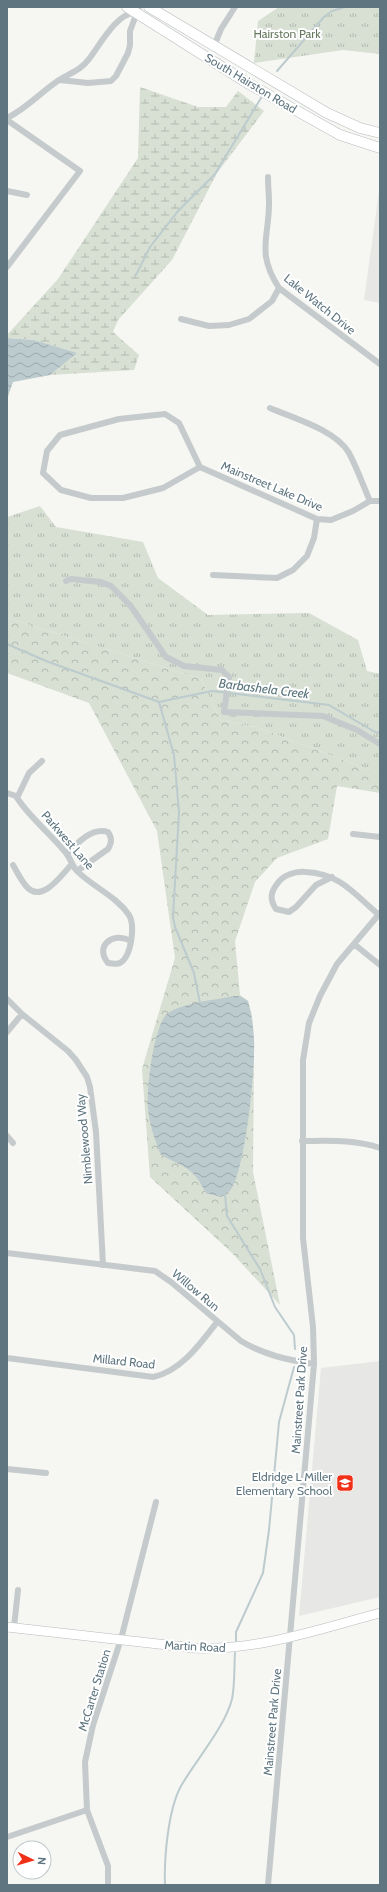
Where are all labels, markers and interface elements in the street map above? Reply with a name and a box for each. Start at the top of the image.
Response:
park label: Hairston Park [253,26,321,41]
street label: South Hairston Road [202,50,300,116]
street label: Lake Watch Drive [281,271,359,337]
street label: Mainstreet Lake Drive [219,458,325,514]
water label: Barbashela Creek [218,675,311,702]
street label: Parkwest Lane [38,808,98,872]
street label: Nimblewood Way [73,1093,95,1185]
street label: Willow Run [169,1266,223,1314]
street label: Mainstreet Park Drive [288,1346,310,1454]
street label: Millard Road [92,1350,156,1372]
place label: Eldridge L Miller Elementary School [236,1469,332,1498]
school or university icon: Eldridge L Miller Elementary School [335,1473,355,1493]
street label: Martin Road [164,1637,226,1655]
street label: McCarter Station [74,1647,114,1733]
street label: Mainstreet Park Drive [260,1668,284,1776]
north arrow [12,1840,52,1880]
text: N [35,1856,49,1865]

